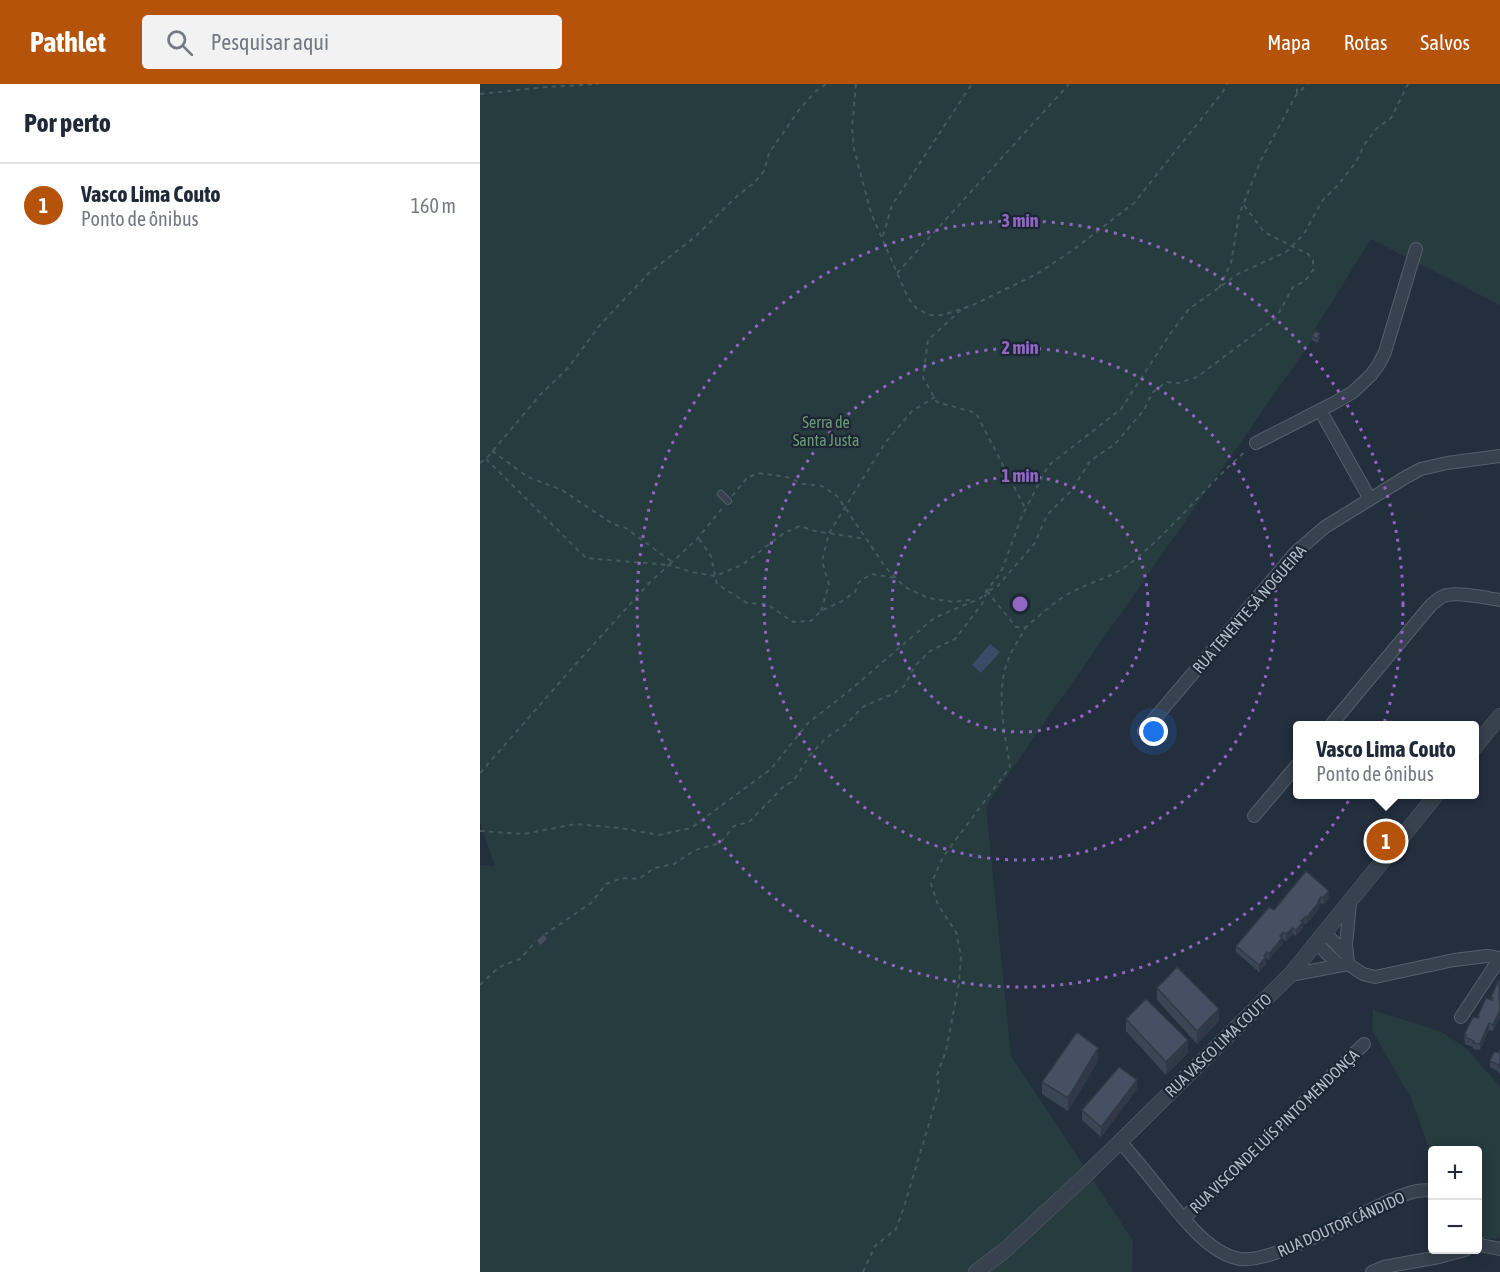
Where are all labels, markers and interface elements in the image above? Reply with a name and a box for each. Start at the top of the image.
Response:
search box [142,15,562,69]
text: Pathlet [30,26,106,58]
icon: search [163,26,196,59]
text: Pesquisar aqui [211,29,329,55]
text: Mapa [1267,30,1311,54]
text: Rotas [1344,30,1387,54]
text: Salvos [1420,30,1470,54]
text: Por perto [24,108,111,138]
text: Vasco Lima Couto [81,181,221,207]
text: 1 [39,194,48,217]
text: 160 m [411,194,456,217]
text: Ponto de ônibus [81,207,199,230]
text: 3 min [1002,210,1039,231]
text: 2 min [1002,337,1039,358]
park label: Serra de Santa Justa [793,413,859,449]
text: 1 min [1002,465,1039,486]
street label: RUA TENENTE SÁ NOGUEIRA [1189,541,1309,677]
centre of rings [1010,594,1030,614]
your location [1139,717,1168,746]
popup [1293,721,1479,799]
text: Vasco Lima Couto [1316,736,1456,762]
text: Ponto de ônibus [1316,762,1434,785]
pin: 1 [1366,818,1406,864]
street label: RUA VASCO LIMA COUTO [1161,990,1275,1100]
street label: RUA VISCONDE LUÍS PINTO MENDONÇA [1186,1045,1363,1217]
map controls [1428,1146,1482,1254]
button: + [1428,1146,1482,1200]
street label: RUA DOUTOR CÂNDIDO [1275,1188,1407,1260]
button: − [1428,1200,1482,1254]

